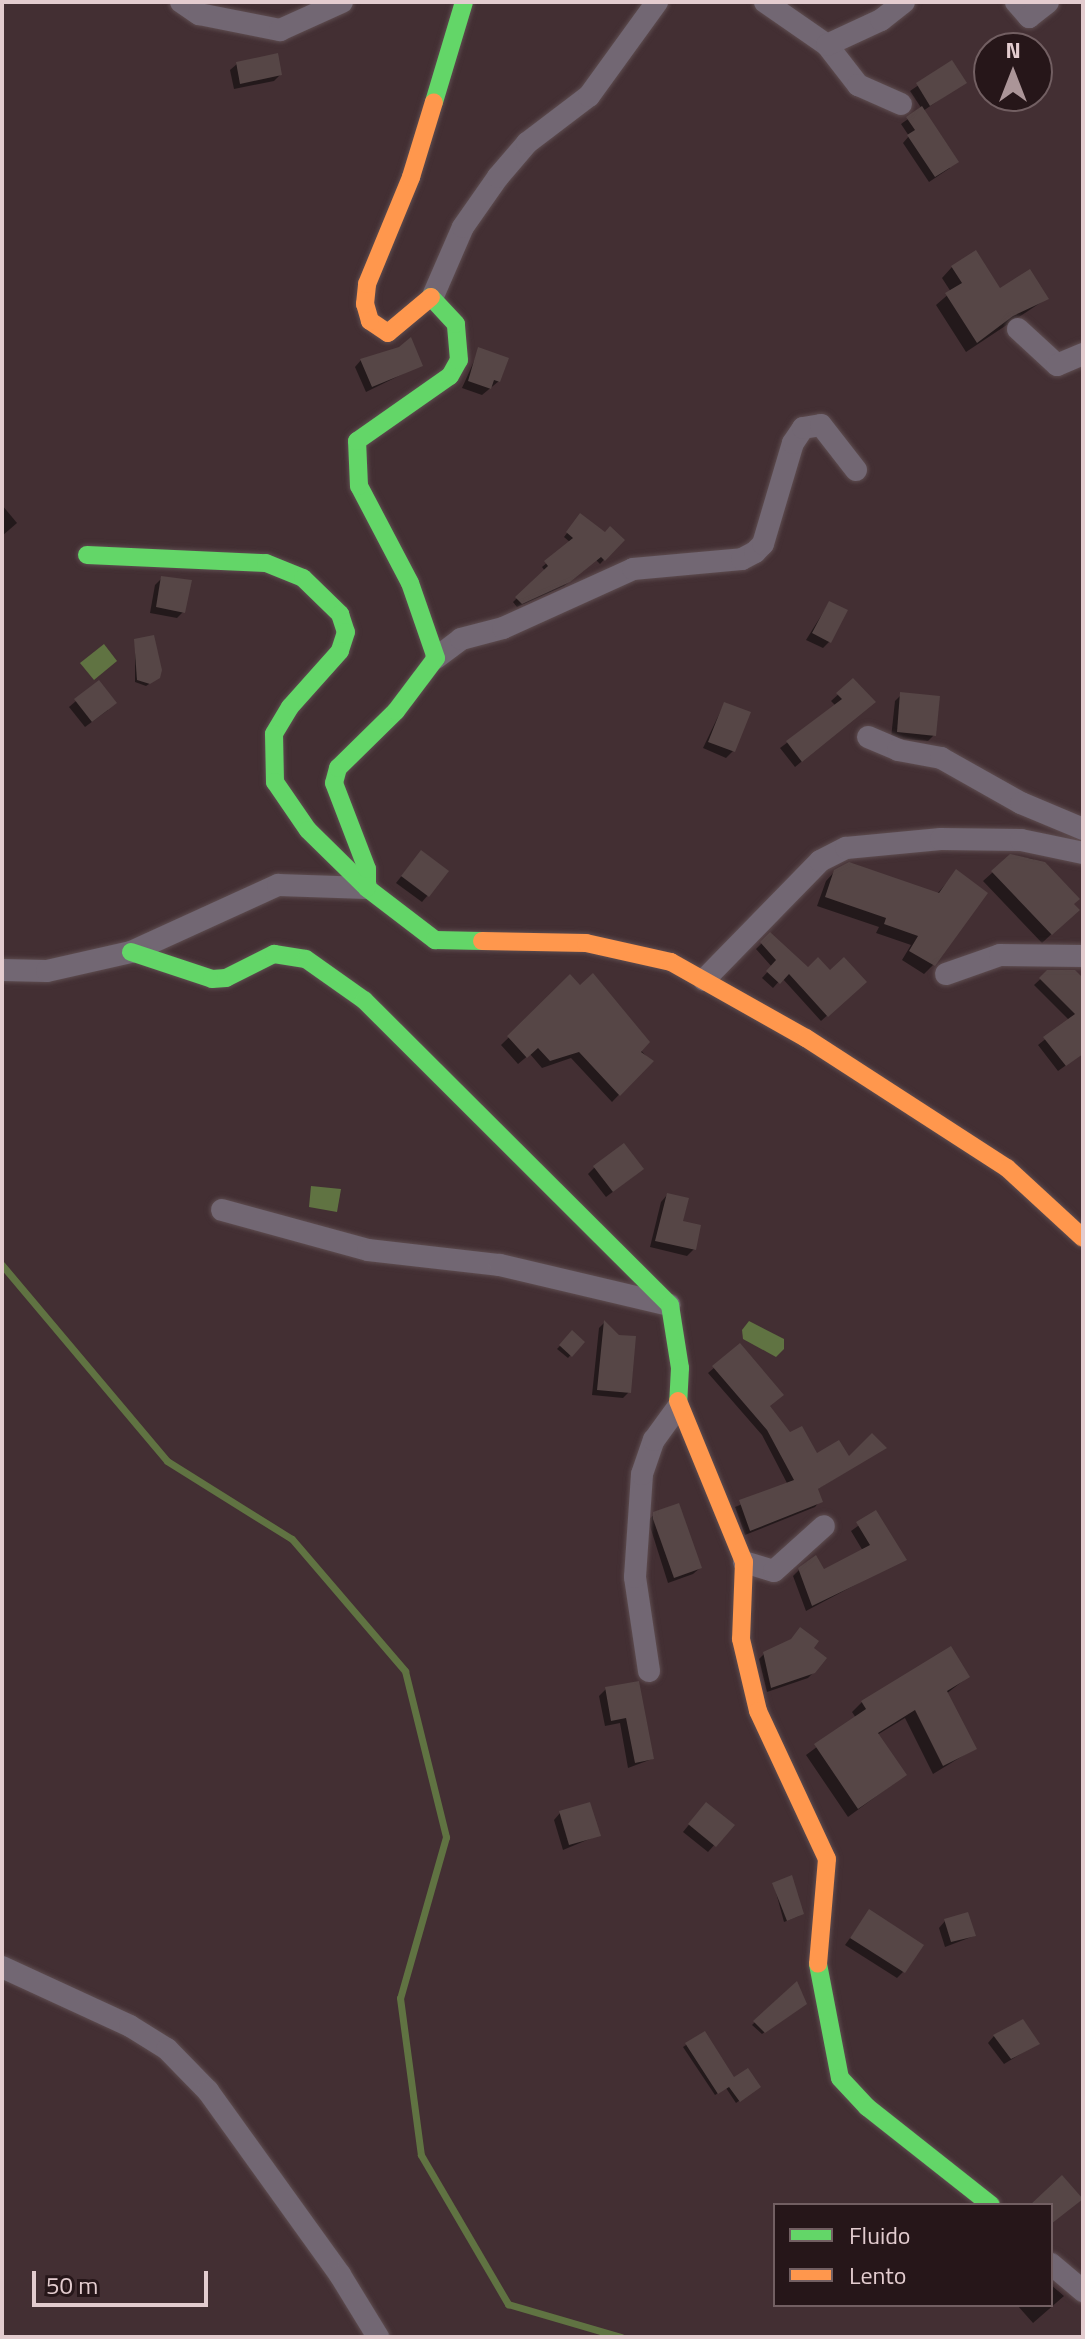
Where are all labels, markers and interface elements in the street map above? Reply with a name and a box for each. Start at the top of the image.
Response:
north arrow [973,32,1053,112]
text: N [1005,33,1021,67]
legend [773,2203,1053,2307]
text: Fluido [849,2217,911,2253]
scale bar [36,2255,212,2305]
text: Lento [849,2257,906,2293]
text: 50 m [46,2267,98,2303]

